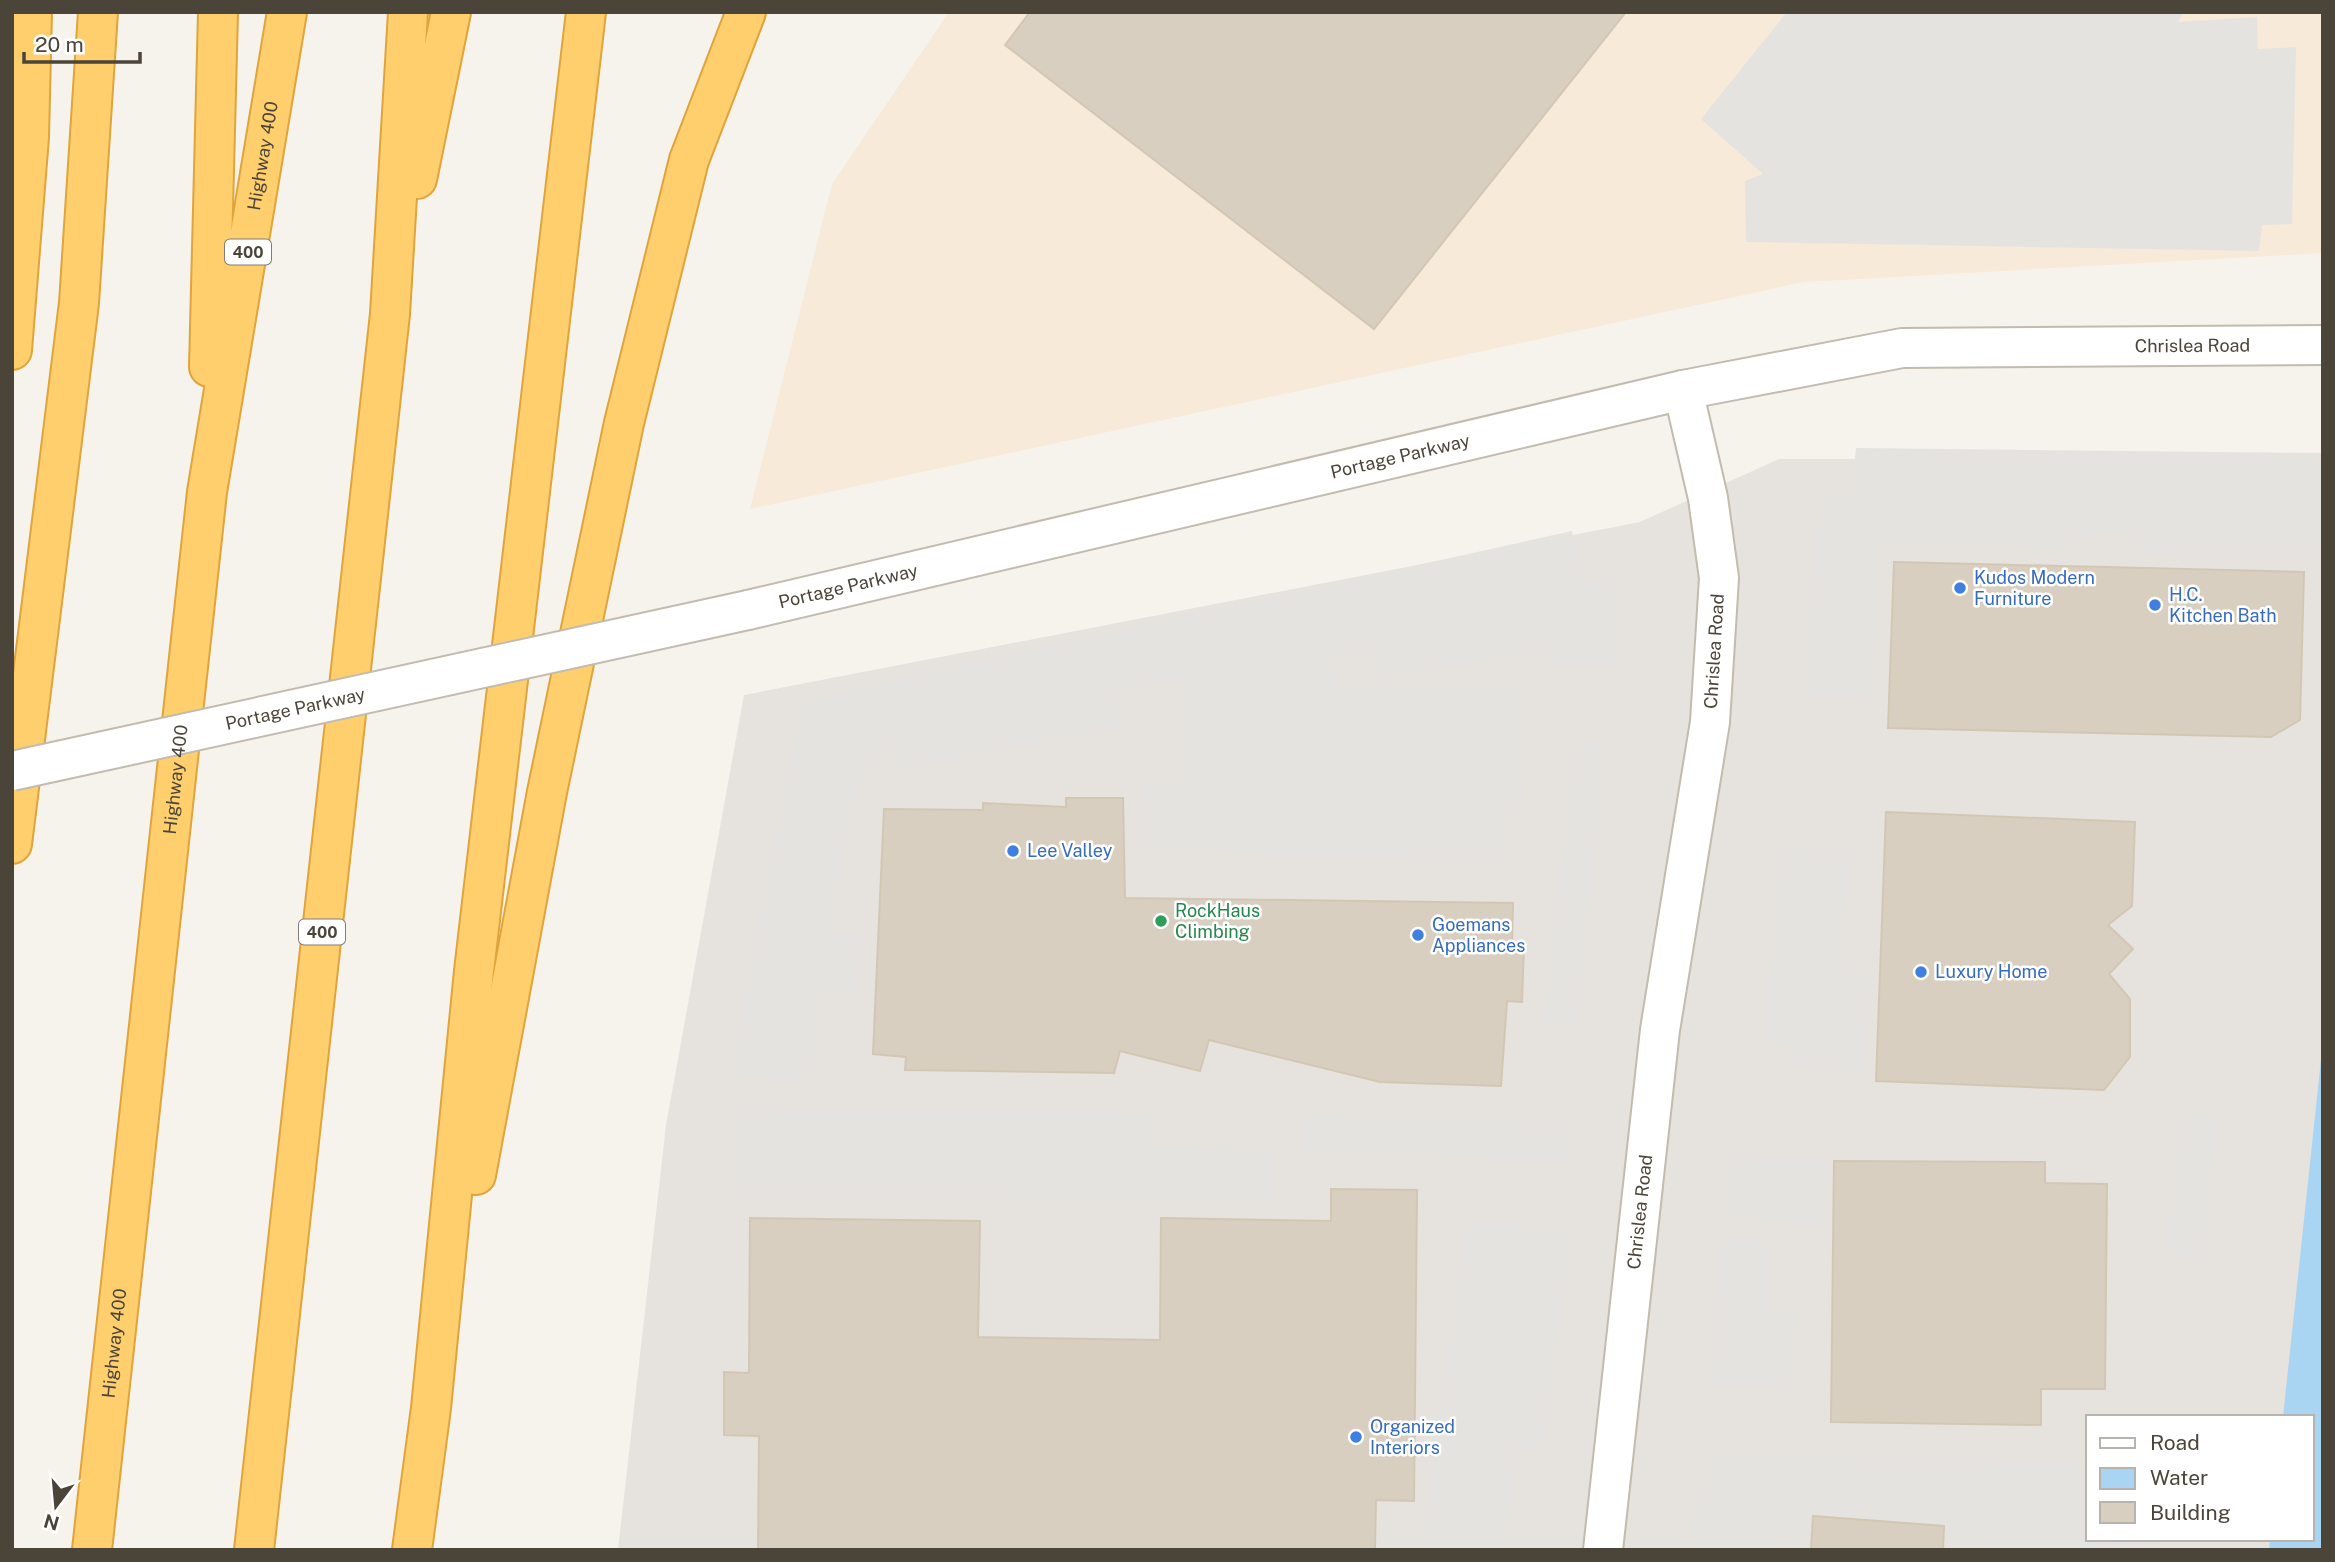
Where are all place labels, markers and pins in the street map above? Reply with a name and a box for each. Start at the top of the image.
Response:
place label: Kudos Modern Furniture [1974,567,2095,609]
marker: Kudos Modern Furniture [1952,580,1968,596]
place label: H.C. Kitchen Bath [2169,584,2277,626]
marker: H.C. Kitchen Bath [2147,597,2163,613]
place label: Lee Valley [1027,840,1113,861]
marker: Lee Valley [1005,843,1021,859]
place label: RockHaus Climbing [1175,900,1260,942]
marker: RockHaus Climbing [1153,913,1169,929]
place label: Goemans Appliances [1432,914,1525,956]
marker: Goemans Appliances [1410,927,1426,943]
place label: Luxury Home [1935,961,2047,982]
marker: Luxury Home [1913,964,1929,980]
place label: Organized Interiors [1370,1416,1455,1458]
marker: Organized Interiors [1348,1429,1364,1445]

